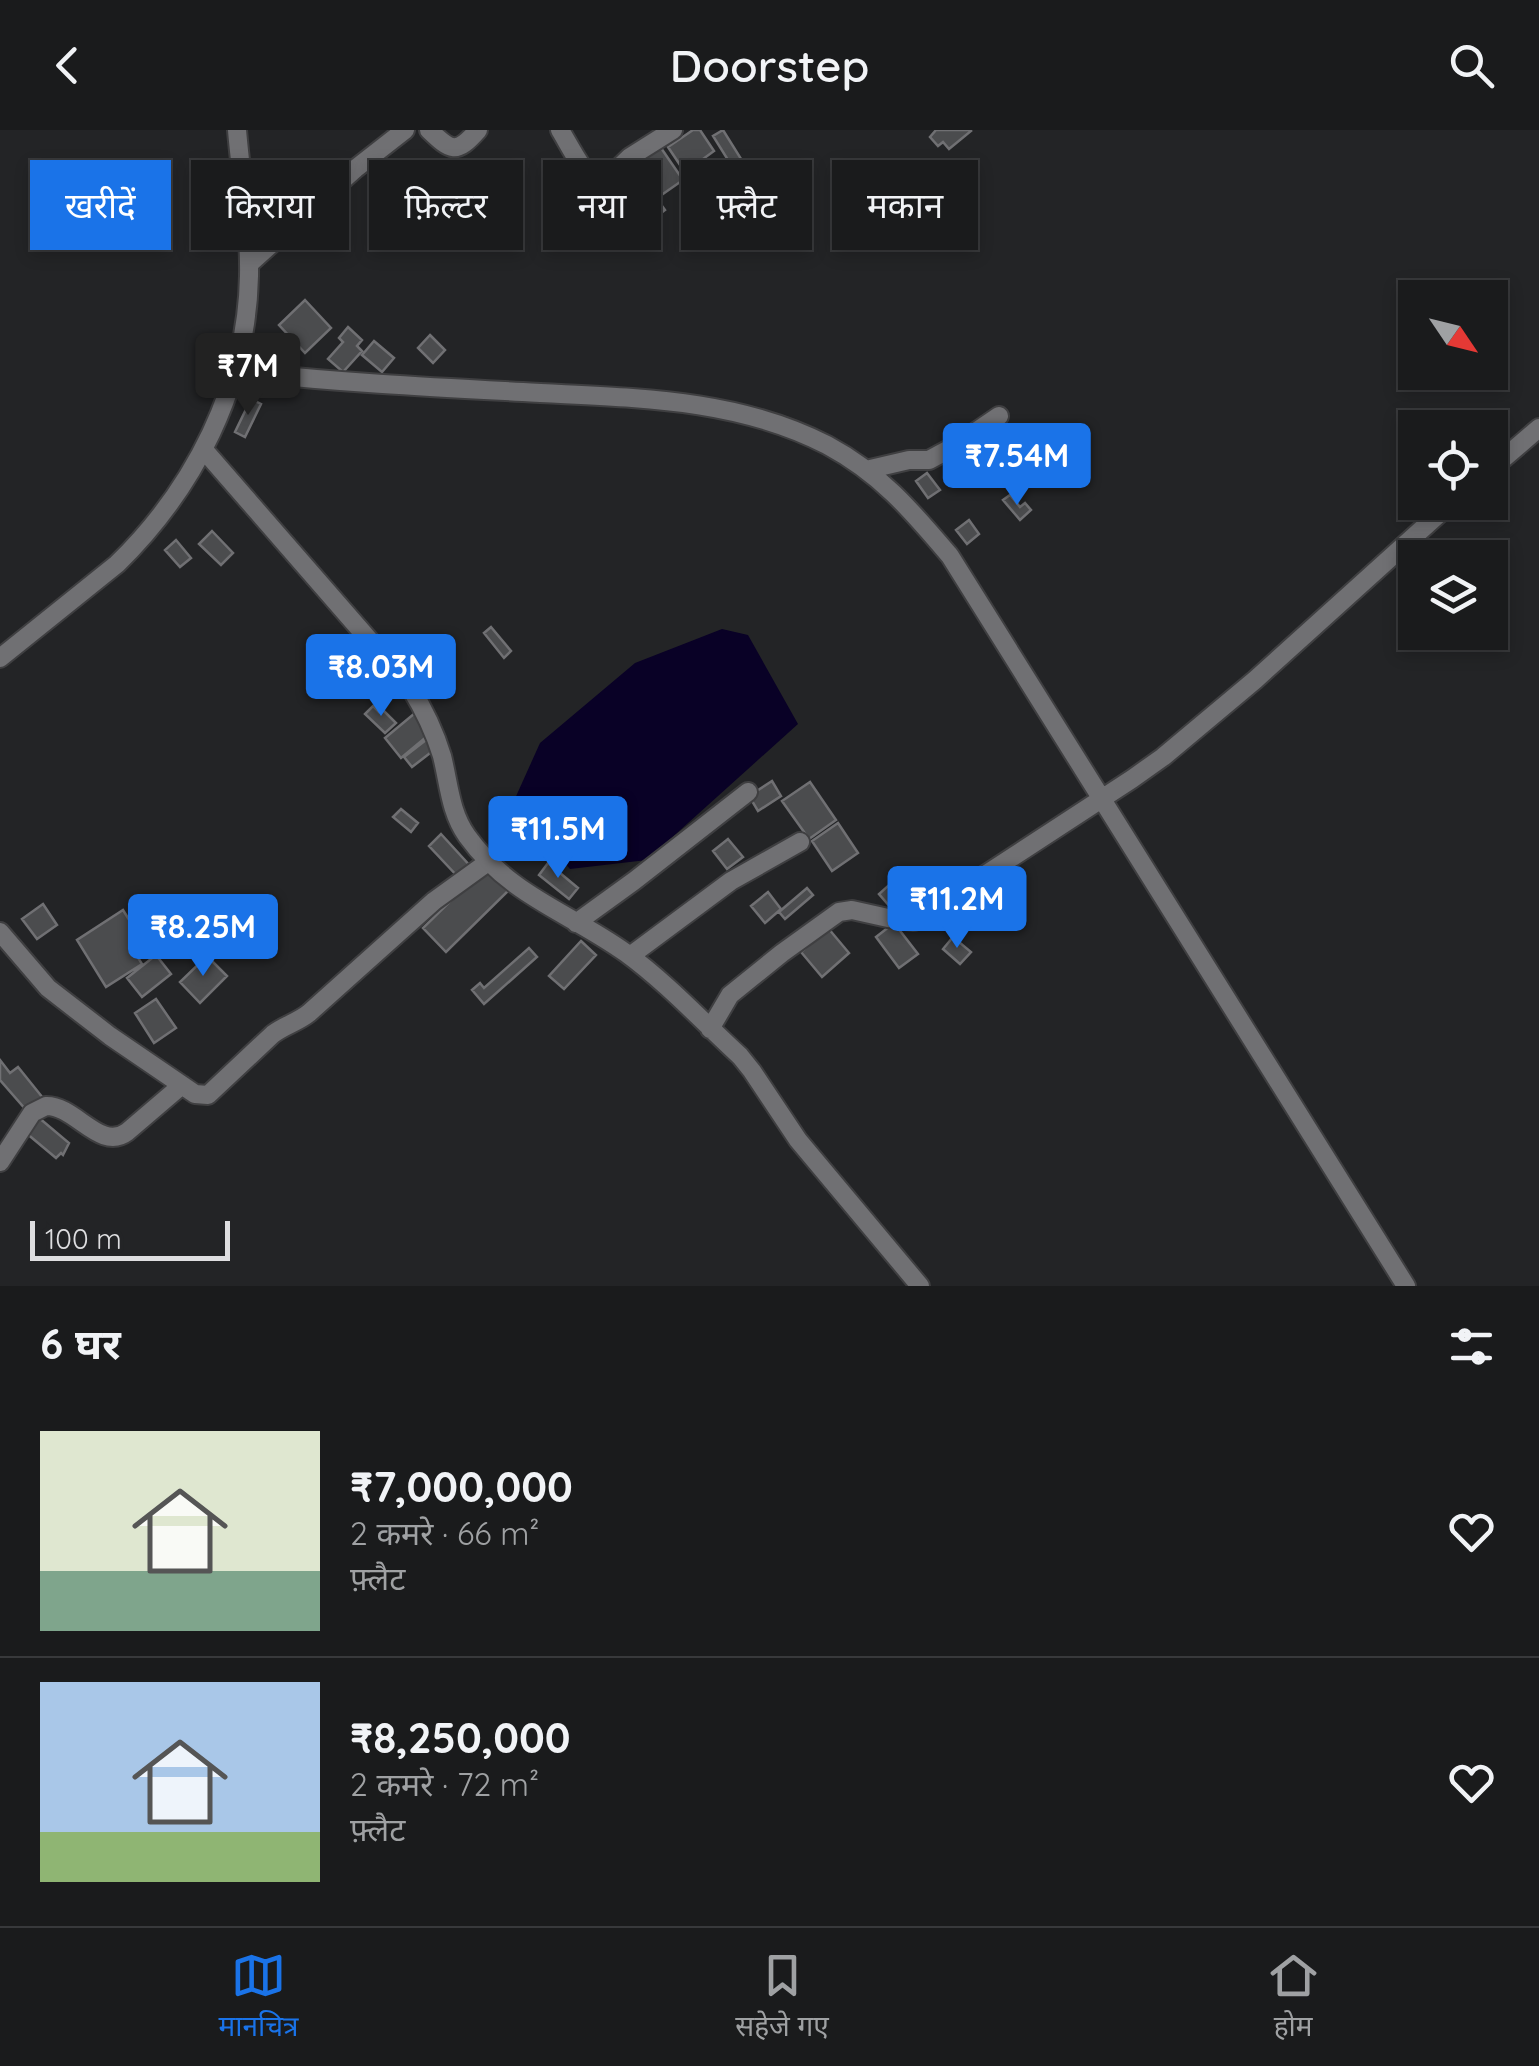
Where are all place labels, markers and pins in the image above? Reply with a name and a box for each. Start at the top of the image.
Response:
pin: ₹7M [200,333,296,418]
pin: ₹7.54M [936,423,1098,508]
pin: ₹8.03M [300,634,462,719]
pin: ₹11.5M [477,796,639,881]
pin: ₹11.2M [876,866,1038,951]
pin: ₹8.25M [122,894,284,979]

